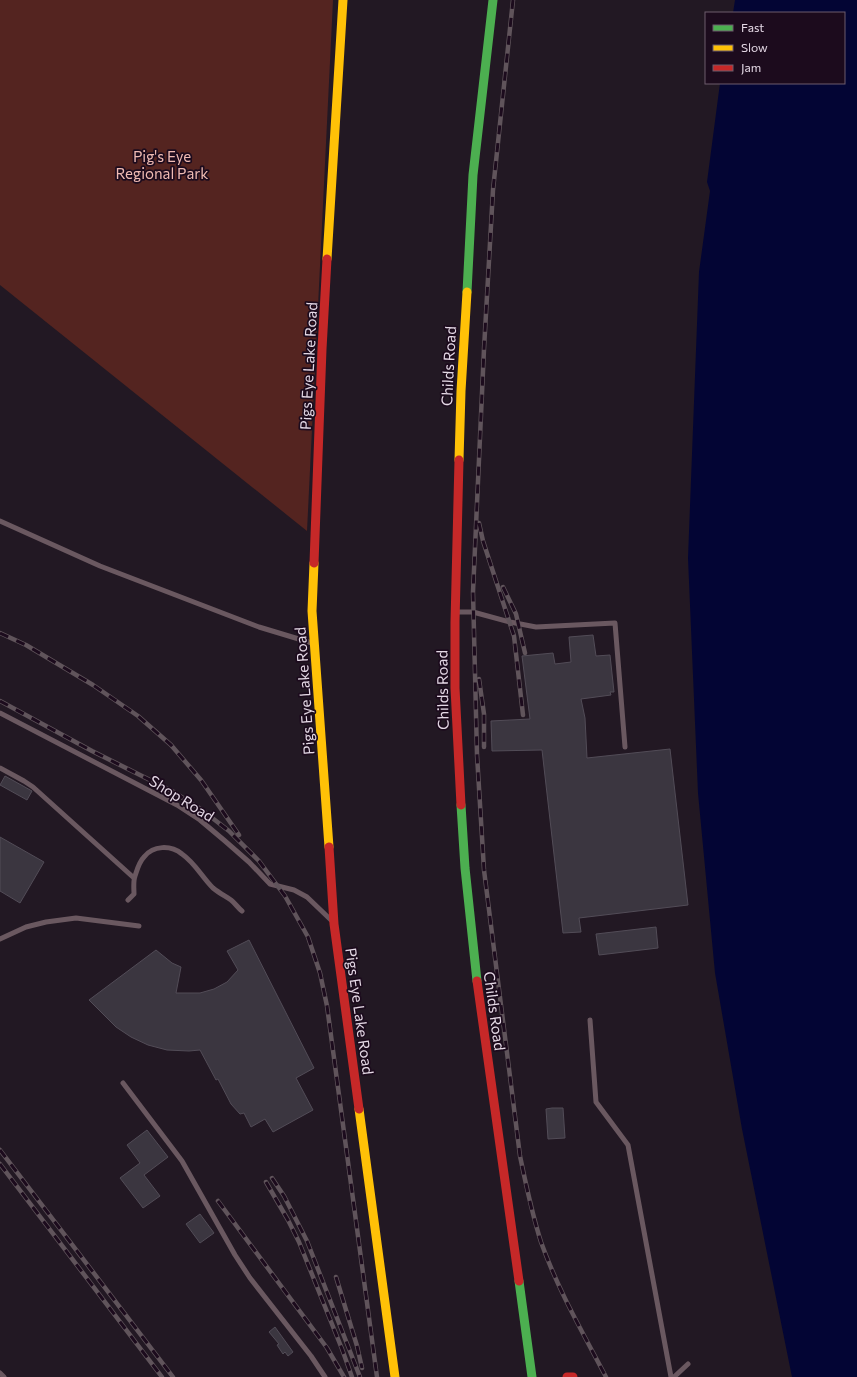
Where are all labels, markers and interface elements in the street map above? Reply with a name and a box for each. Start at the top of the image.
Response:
legend [705,12,845,84]
text: Fast [741,20,764,34]
text: Slow [741,40,768,54]
text: Jam [741,60,761,75]
park label: Pig's Eye Regional Park [116,147,208,182]
street label: Pigs Eye Lake Road [296,302,320,430]
street label: Childs Road [437,326,459,406]
street label: Pigs Eye Lake Road [291,626,317,756]
street label: Childs Road [432,650,452,730]
street label: Shop Road [146,771,218,825]
street label: Pigs Eye Lake Road [342,946,378,1076]
street label: Childs Road [481,970,509,1052]

